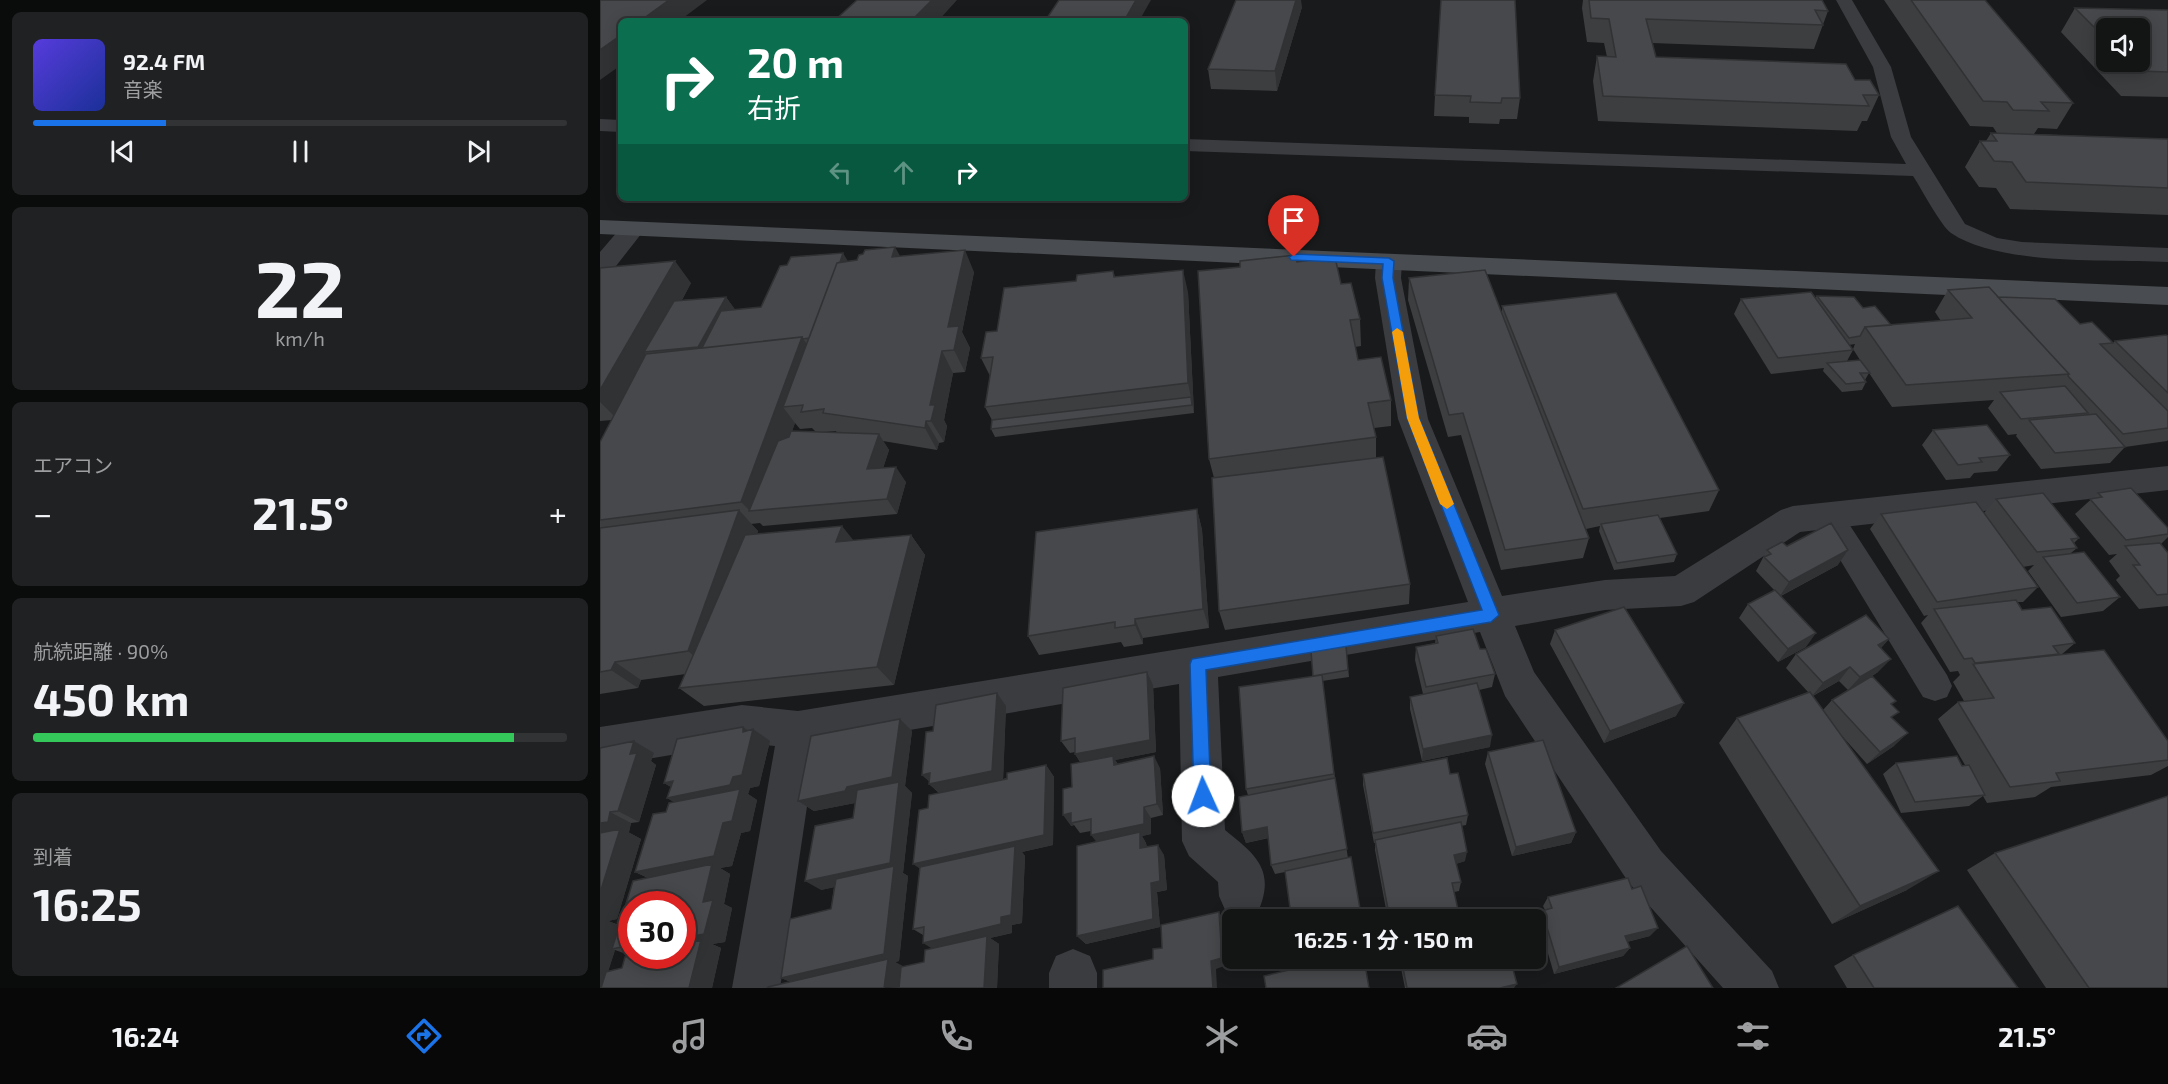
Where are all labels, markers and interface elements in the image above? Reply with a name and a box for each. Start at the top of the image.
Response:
map controls [2096,18,2150,72]
button: sound [2096,18,2150,72]
text: 20 m [747,36,844,86]
icon: right [648,42,726,120]
text: 92.4 FM [123,48,205,74]
text: 音楽 [123,77,163,101]
text: 右折 [747,91,801,123]
icon: previous [106,135,139,168]
icon: pause [284,135,317,168]
icon: next [462,135,495,168]
icon: left [824,156,857,189]
icon: ahead [887,156,920,189]
icon: right [950,156,983,189]
pin [1268,195,1319,257]
icon: arrive [1277,204,1310,237]
text: 22 [255,240,345,334]
text: km/h [275,326,325,350]
text: エアコン [33,453,113,477]
text: 21.5° [252,485,349,539]
text: − [33,493,52,533]
text: + [549,493,567,533]
text: 航続距離 · 90% [33,639,168,663]
text: 450 km [33,671,189,725]
position arrow [1171,764,1235,828]
text: 到着 [33,844,73,868]
text: 16:25 [33,876,142,930]
speed limit sign: 30 [618,891,696,969]
text: 16:25 · 1 分 · 150 m [1294,926,1474,952]
icon: directions [403,1015,445,1057]
icon: music [669,1015,711,1057]
icon: phone [935,1015,977,1057]
icon: climate [1201,1015,1243,1057]
icon: car [1466,1015,1508,1057]
icon: filters [1732,1015,1774,1057]
text: 16:24 [112,1020,179,1052]
text: 21.5° [1998,1020,2056,1052]

